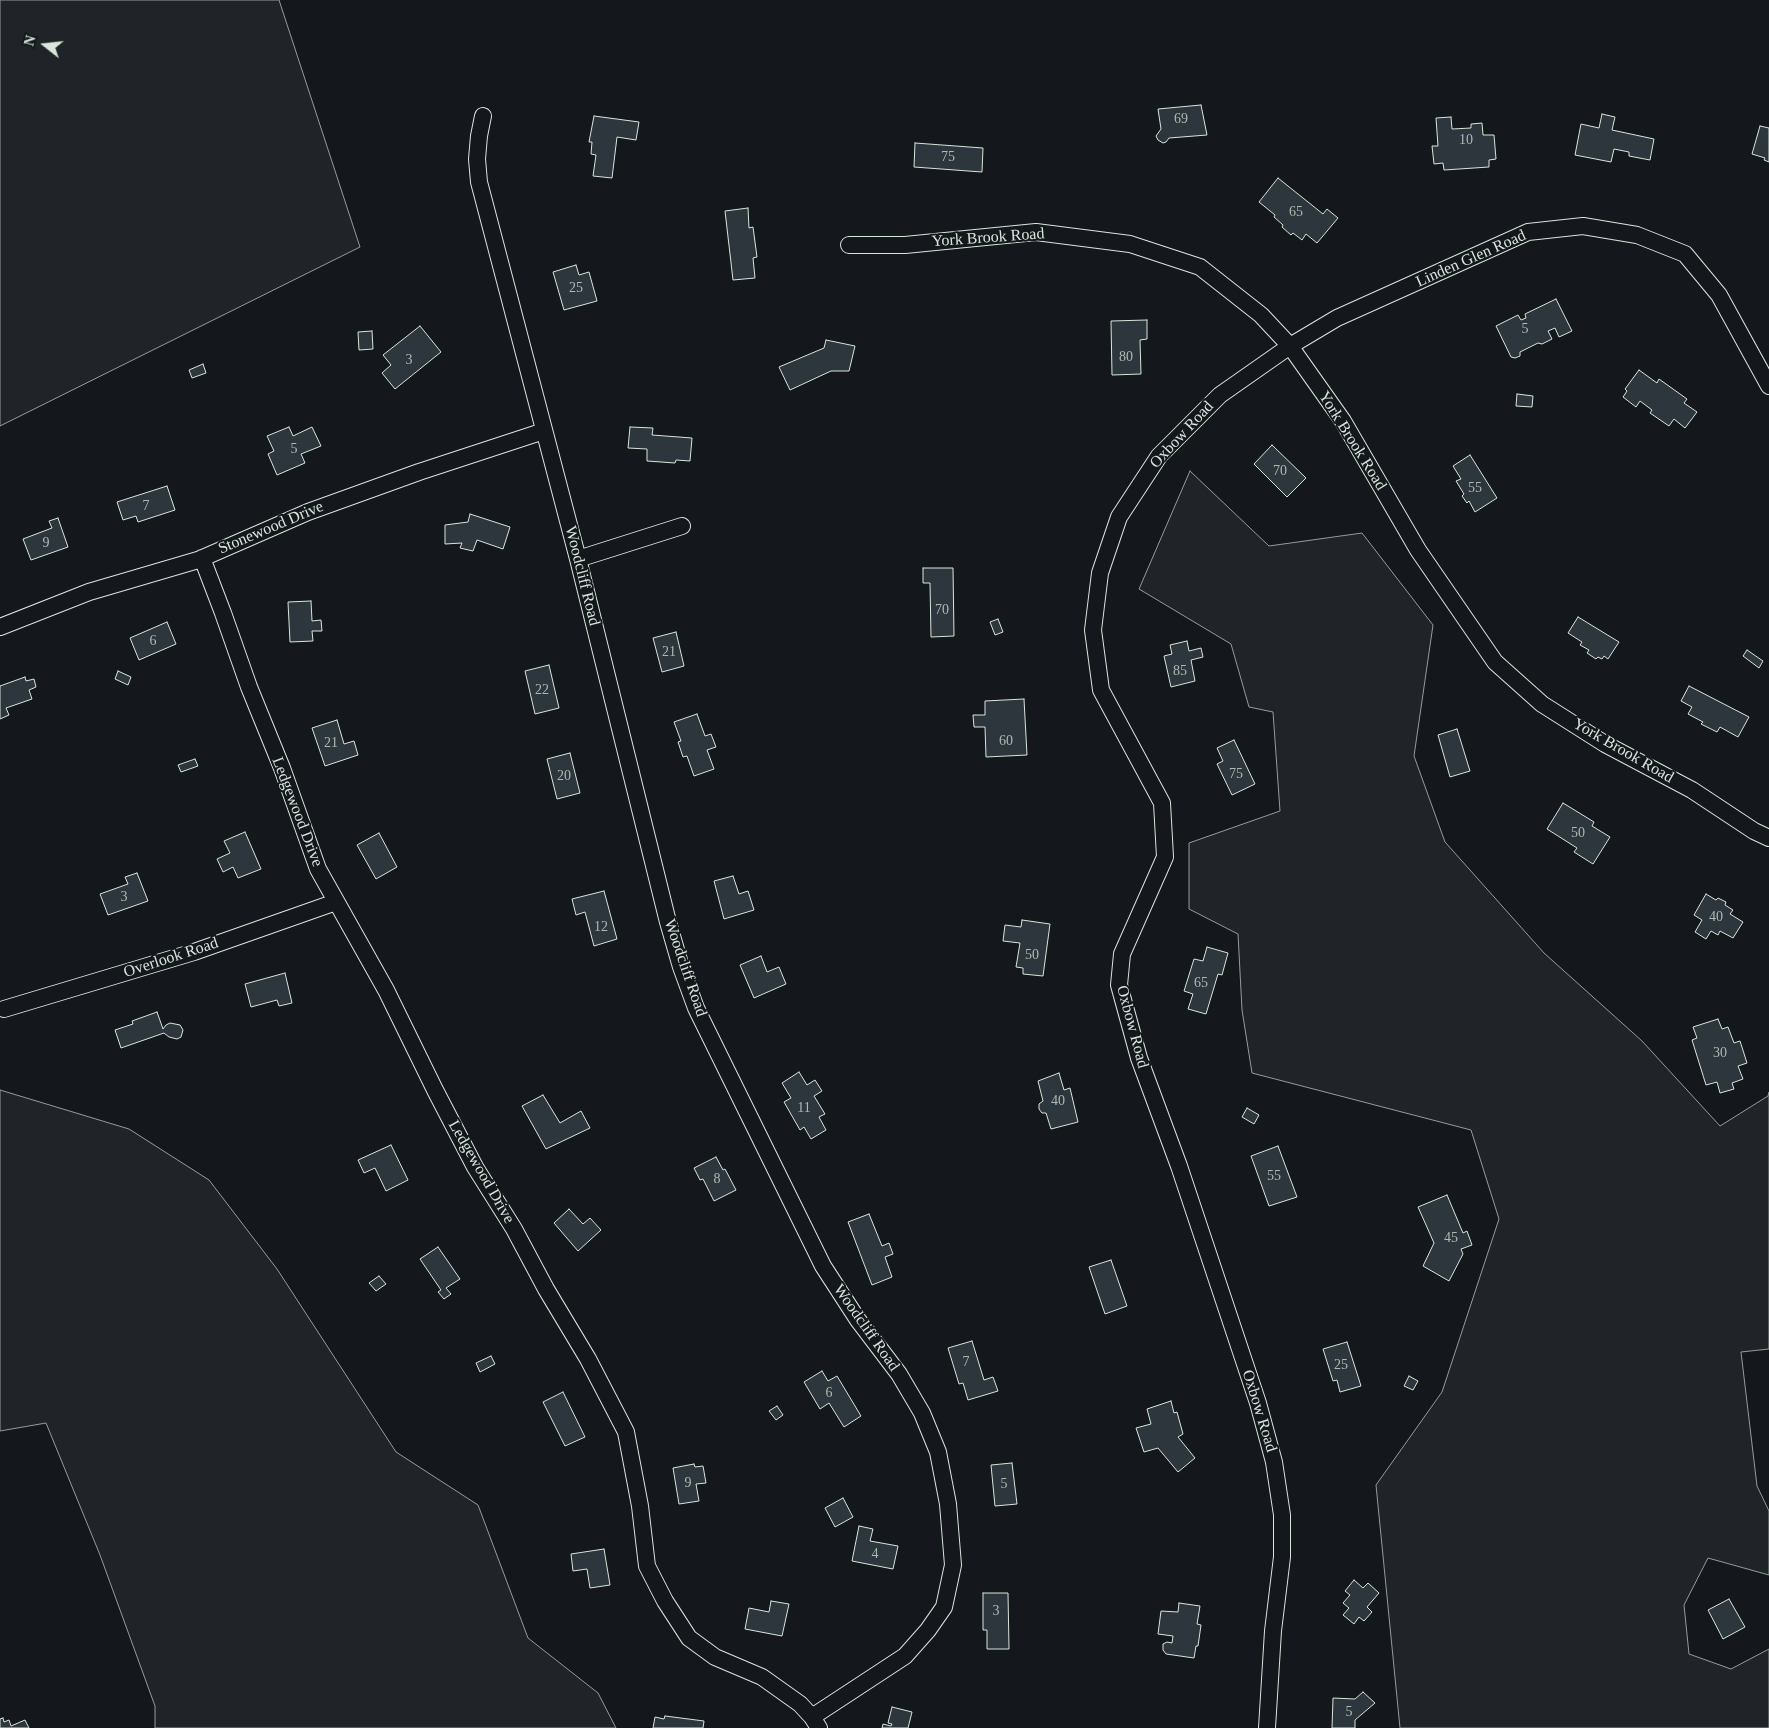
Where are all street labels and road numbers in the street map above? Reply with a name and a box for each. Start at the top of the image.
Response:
street label: York Brook Road [931,224,1045,252]
street label: Linden Glen Road [1413,226,1529,292]
street label: York Brook Road [1314,388,1390,494]
street label: Oxbow Road [1146,397,1218,473]
street label: Stonewood Drive [216,497,326,559]
street label: Woodcliff Road [560,524,604,628]
street label: York Brook Road [1569,714,1677,788]
street label: Ledgewood Drive [267,754,327,870]
street label: Woodcliff Road [659,917,711,1019]
street label: Overlook Road [121,934,221,982]
street label: Oxbow Road [1112,984,1152,1070]
street label: Ledgewood Drive [444,1117,518,1227]
street label: Woodcliff Road [829,1281,903,1375]
street label: Oxbow Road [1237,1368,1281,1454]

